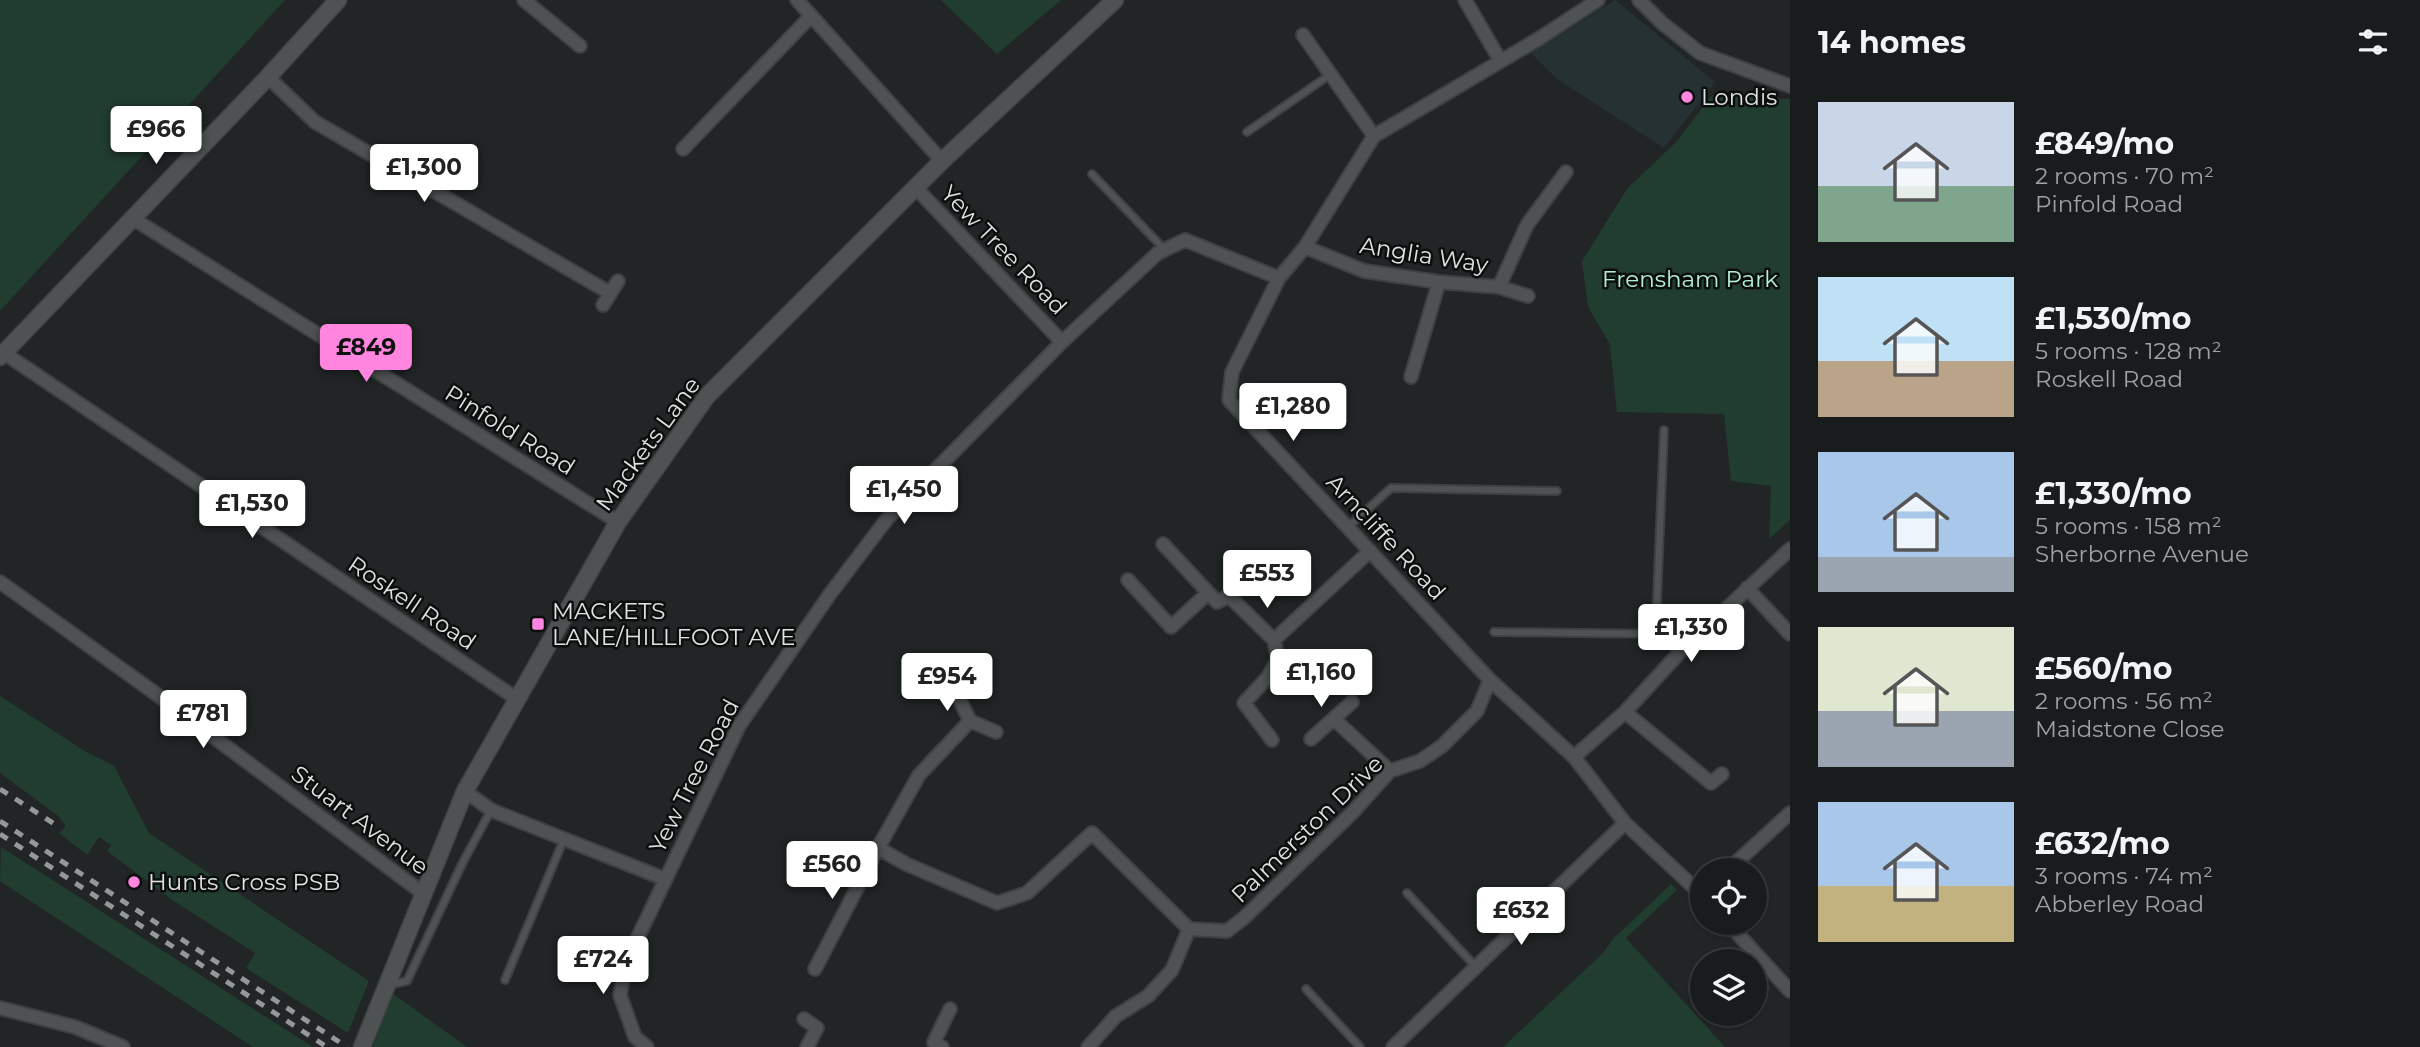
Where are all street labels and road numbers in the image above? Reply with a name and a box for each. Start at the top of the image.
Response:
street label: Yew Tree Road [935,180,1073,320]
street label: Anglia Way [1358,231,1491,279]
street label: Mackets Lane [590,372,706,516]
street label: Pinfold Road [440,379,580,481]
street label: Arncliffe Road [1321,468,1451,606]
street label: Roskell Road [343,550,481,656]
street label: Yew Tree Road [643,694,745,858]
street label: Palmerston Drive [1225,750,1389,908]
street label: Stuart Avenue [286,759,434,881]

